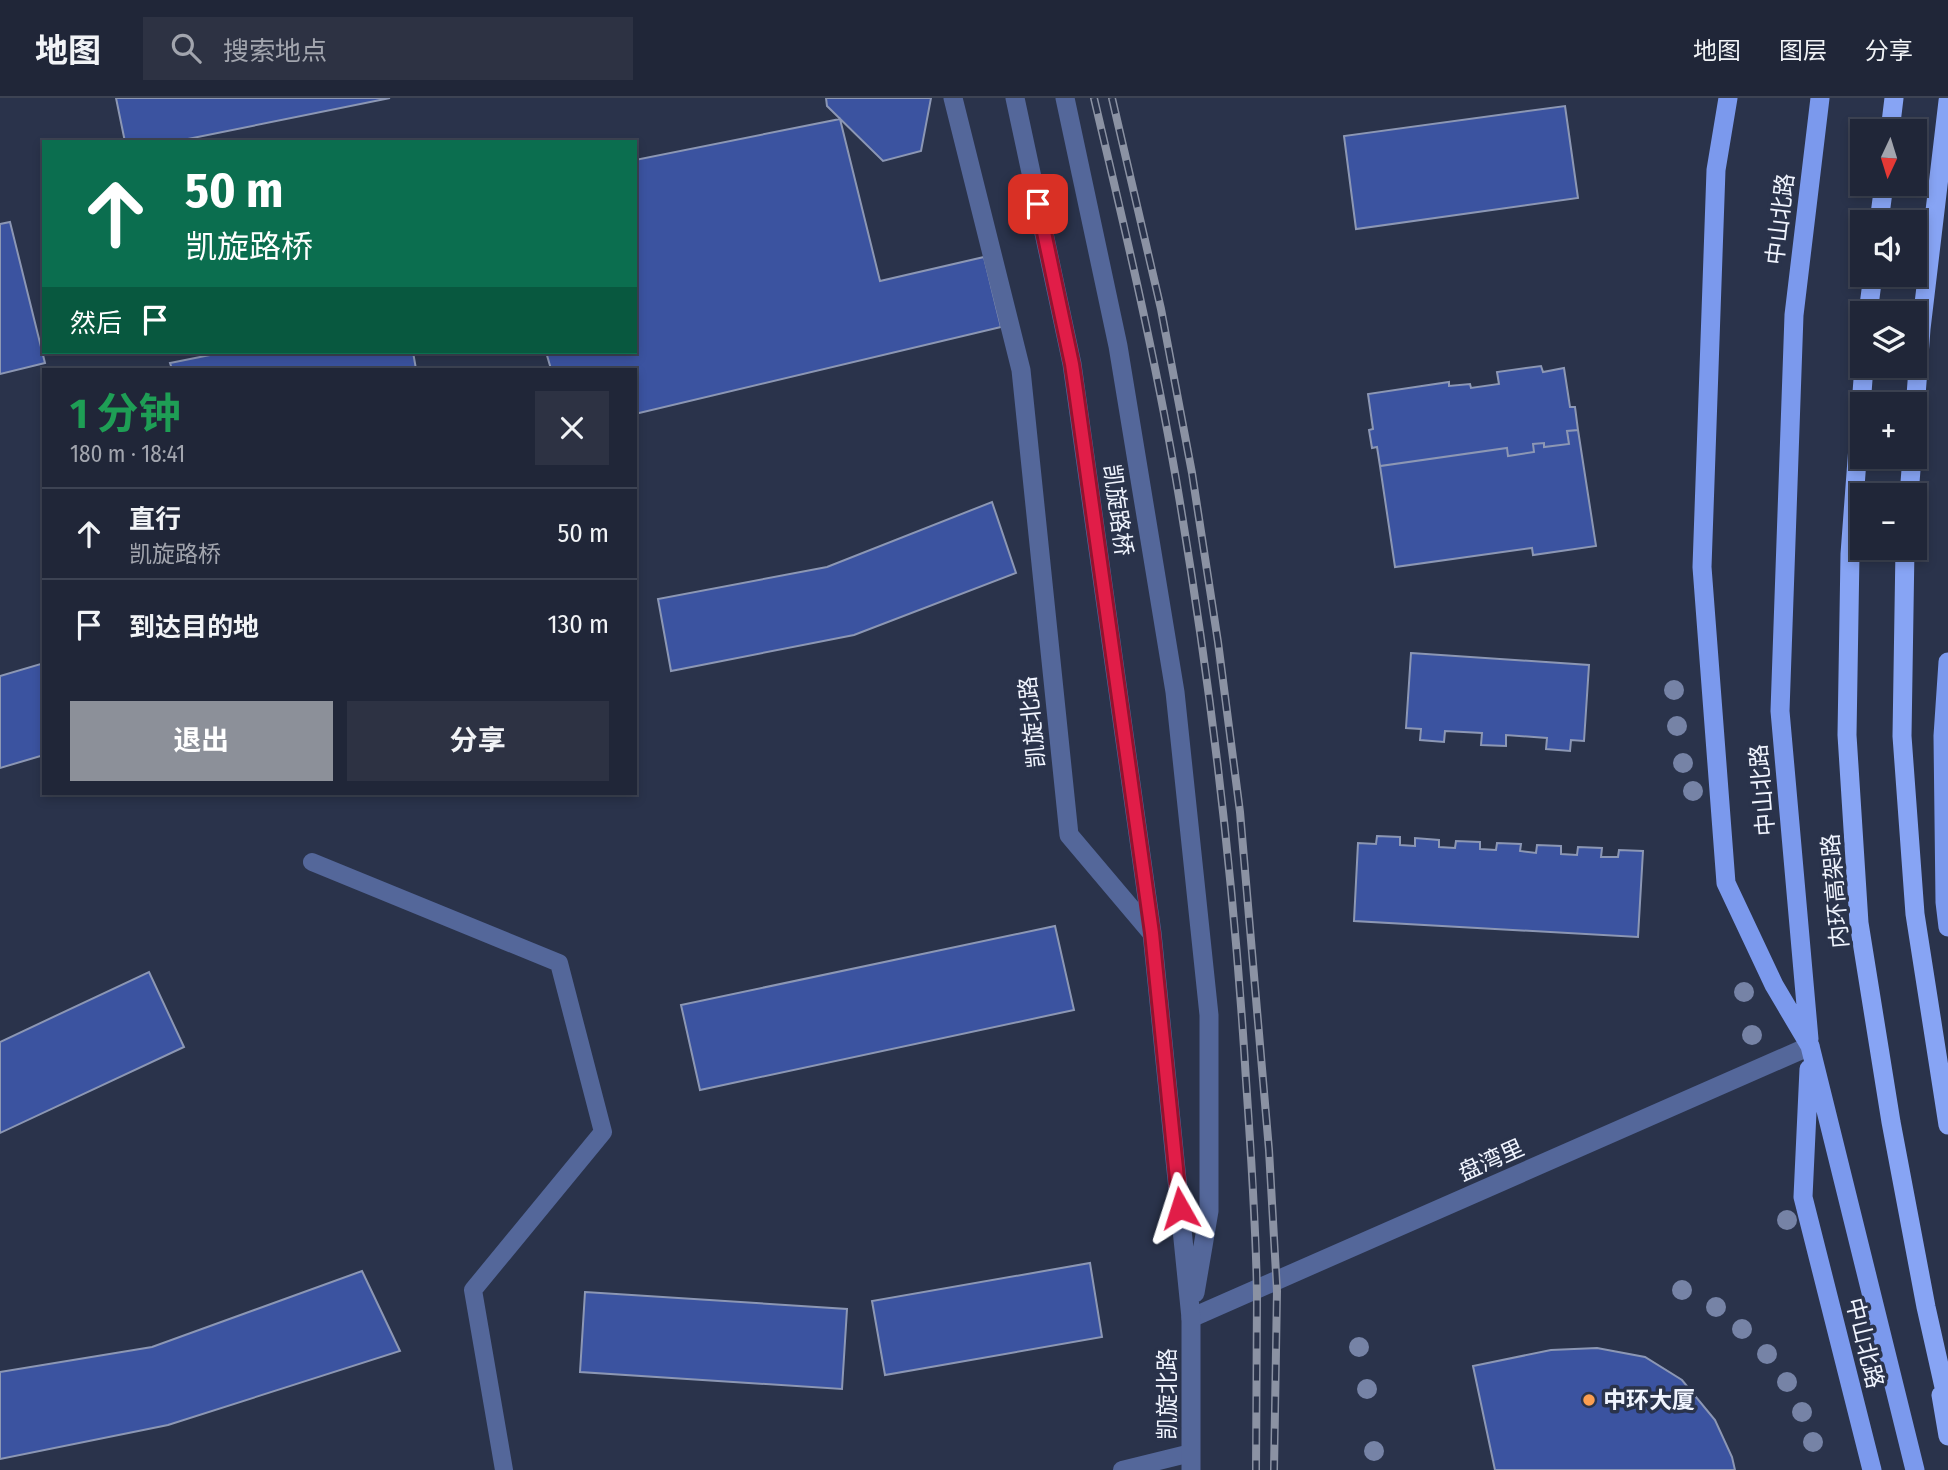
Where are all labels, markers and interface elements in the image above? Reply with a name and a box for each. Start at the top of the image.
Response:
search box [143,17,633,80]
icon: search [167,29,205,67]
text: 地图 [35,31,101,71]
text: 搜索地点 [223,36,327,67]
text: 地图 [1693,37,1741,65]
text: 图层 [1779,37,1827,65]
text: 分享 [1865,37,1913,65]
north arrow [1850,119,1927,196]
map controls [1850,119,1927,560]
text: 50 m [185,161,283,220]
icon: ahead [70,168,161,259]
street label: 中山北路 [1760,172,1800,266]
pin [1008,174,1068,234]
icon: arrive [1019,185,1057,223]
button: sound [1850,210,1927,287]
text: 凯旋路桥 [185,228,313,266]
icon: arrive [136,301,174,339]
button: layers [1850,301,1927,378]
text: 然后 [70,308,122,339]
text: 1 分钟 [70,389,181,439]
button: close [535,391,609,465]
button: + [1850,392,1927,469]
text: 180 m · 18:41 [70,440,185,468]
street label: 凯旋路桥 [1098,462,1138,558]
button: − [1850,483,1927,560]
text: 直行 [129,504,181,535]
icon: ahead [70,515,108,553]
text: 50 m [557,518,609,549]
text: 凯旋路桥 [129,540,221,568]
icon: arrive [70,606,108,644]
text: 130 m [547,609,609,640]
text: 到达目的地 [129,612,259,643]
street label: 凯旋北路 [1013,675,1051,769]
button: 退出 [70,701,333,781]
button: 分享 [347,701,609,781]
street label: 中山北路 [1744,743,1780,837]
street label: 内环高架路 [1816,832,1854,950]
street label: 盘湾里 [1454,1133,1528,1187]
position arrow [1143,1171,1217,1245]
street label: 中山北路 [1840,1295,1890,1391]
street label: 凯旋北路 [1153,1348,1181,1440]
place label: 中环大厦 [1603,1386,1695,1414]
marker: 中环大厦 [1581,1392,1597,1408]

